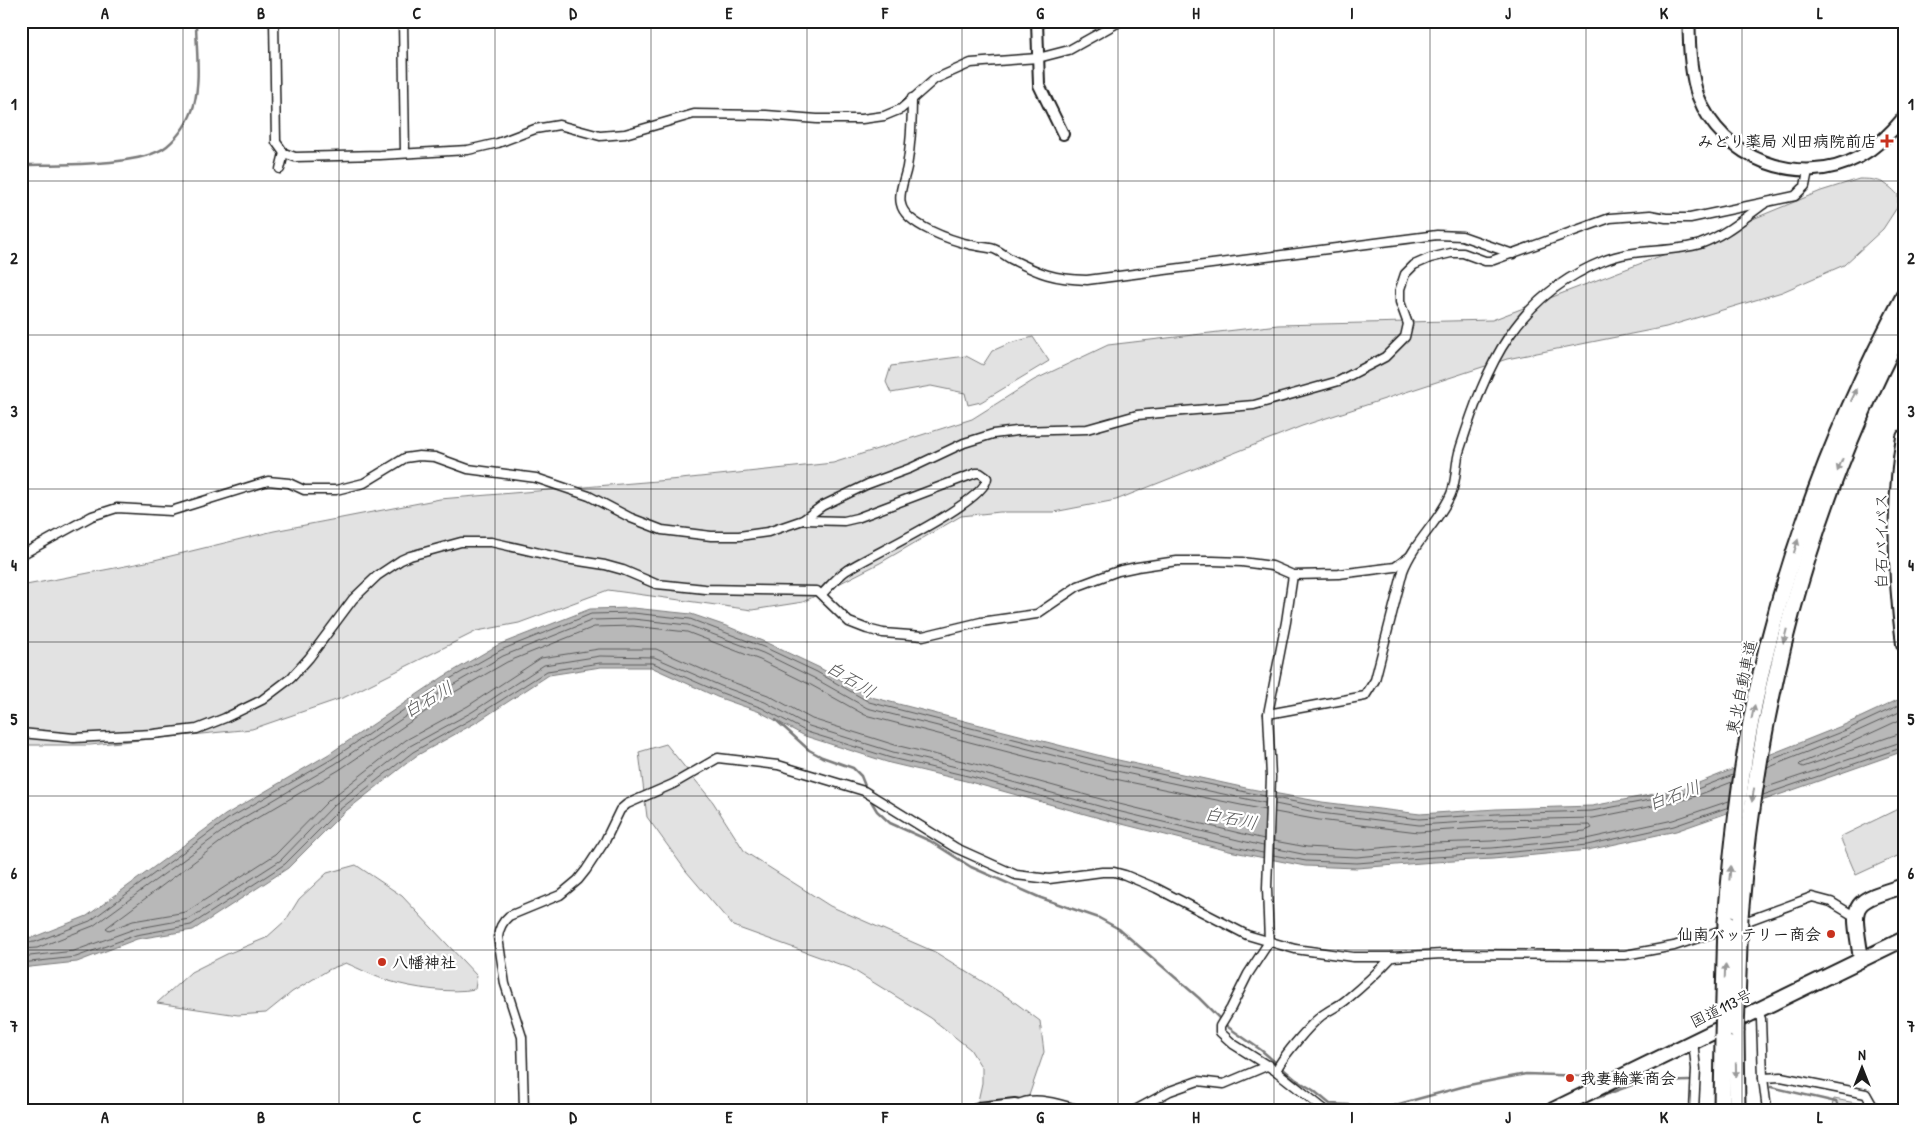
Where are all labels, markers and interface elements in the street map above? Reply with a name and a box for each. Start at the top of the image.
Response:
text: A [101,2,109,24]
text: B [257,2,265,24]
text: C [413,2,422,24]
text: D [569,2,577,24]
text: E [725,2,733,24]
text: F [881,2,889,24]
text: G [1036,2,1044,24]
text: H [1192,2,1200,24]
text: I [1350,2,1354,24]
text: J [1505,2,1511,24]
text: K [1660,2,1669,24]
text: L [1817,2,1823,24]
text: 1 [11,93,17,115]
text: 1 [1908,93,1914,115]
place label: みどり薬局 刈田病院前店 [1697,130,1877,152]
marker: みどり薬局 刈田病院前店 [1881,135,1893,147]
text: 2 [10,247,18,269]
text: 2 [1907,247,1915,269]
one-way arrow [1850,388,1858,402]
text: 3 [10,400,18,422]
text: 3 [1907,400,1915,422]
one-way arrow [1835,458,1843,472]
street label: 白石バイパス [1870,493,1892,589]
one-way arrow [1792,539,1800,554]
text: 4 [11,554,17,576]
text: 4 [1908,554,1914,576]
one-way arrow [1781,629,1789,644]
street label: 東北自動車道 [1720,638,1762,736]
water label: 白石川 [821,654,881,704]
water label: 白石川 [398,675,458,723]
one-way arrow [1749,705,1757,720]
text: 5 [11,708,18,730]
text: 5 [1908,708,1915,730]
water label: 白石川 [1644,774,1704,816]
one-way arrow [1748,788,1756,804]
water label: 白石川 [1202,801,1260,835]
text: 6 [11,862,18,884]
text: 6 [1908,862,1915,884]
one-way arrow [1727,865,1735,881]
place label: 仙南バッテリー商会 [1677,923,1821,945]
marker: 仙南バッテリー商会 [1825,928,1837,940]
place label: 八幡神社 [392,951,456,973]
marker: 八幡神社 [376,956,388,968]
one-way arrow [1721,963,1729,979]
street label: 国道113号 [1686,983,1756,1033]
text: 7 [9,1015,18,1037]
text: 7 [1906,1015,1915,1037]
north arrow [1838,1044,1888,1094]
text: N [1858,1045,1866,1064]
one-way arrow [1732,1063,1740,1079]
place label: 我妻輪業商会 [1580,1067,1676,1089]
marker: 我妻輪業商会 [1564,1072,1576,1084]
text: A [101,1106,109,1128]
text: B [257,1106,265,1128]
text: C [413,1106,422,1128]
text: D [569,1106,577,1128]
text: E [725,1106,733,1128]
text: F [881,1106,889,1128]
text: G [1036,1106,1044,1128]
text: H [1192,1106,1200,1128]
text: I [1350,1106,1354,1128]
text: J [1505,1106,1511,1128]
text: K [1660,1106,1669,1128]
text: L [1817,1106,1823,1128]

